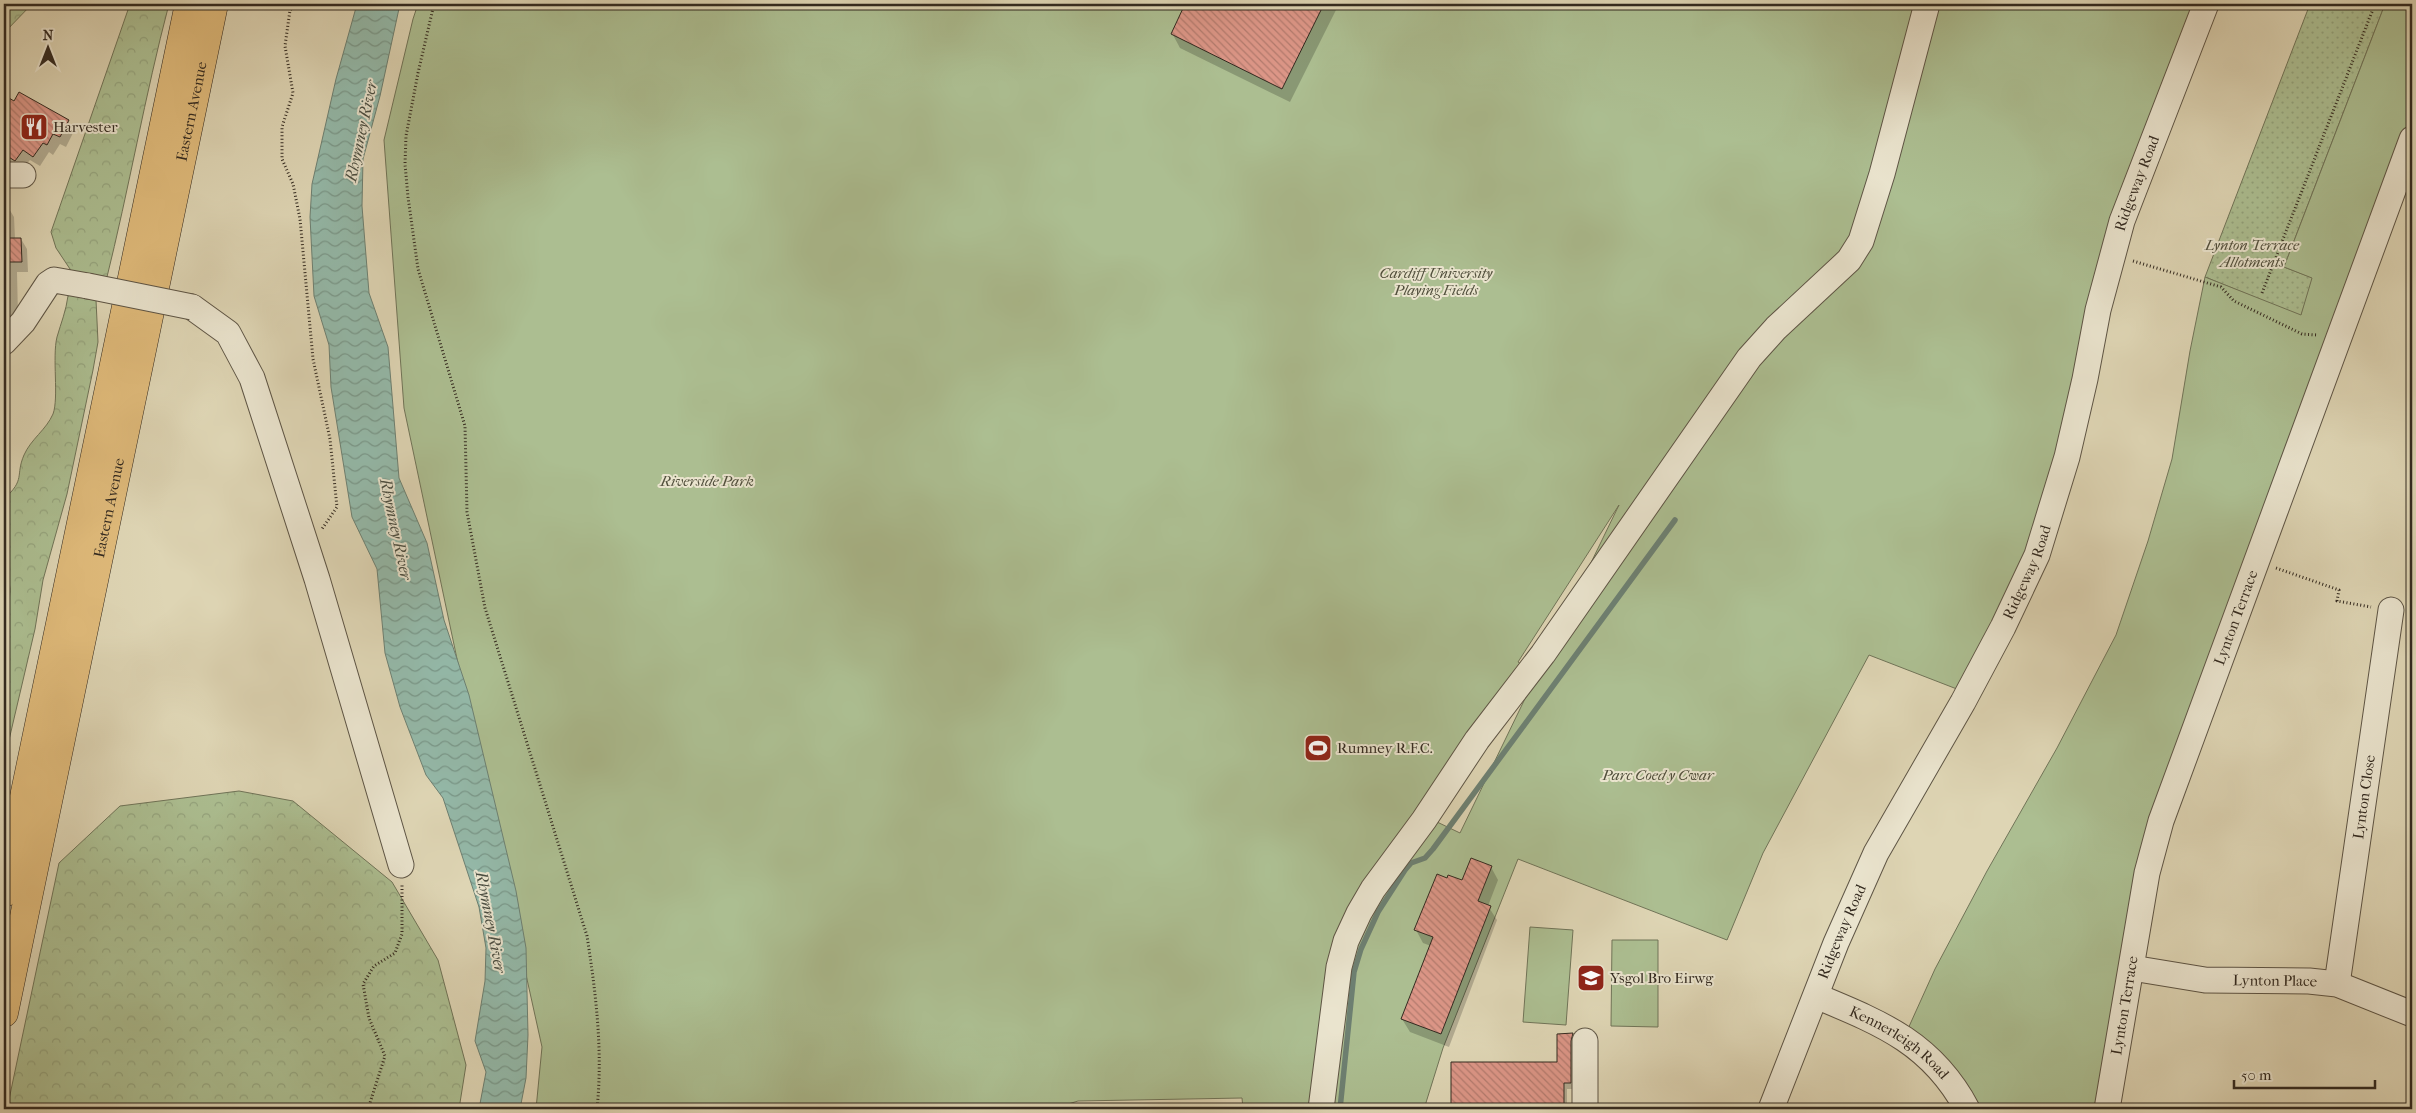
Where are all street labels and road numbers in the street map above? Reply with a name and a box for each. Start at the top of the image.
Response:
street label: Eastern Avenue [173,59,211,163]
street label: Ridgeway Road [2111,132,2164,233]
street label: Eastern Avenue [90,456,128,559]
street label: Ridgeway Road [1999,522,2055,622]
street label: Lynton Terrace [2210,567,2262,668]
street label: Lynton Close [2349,753,2379,840]
street label: Ridgeway Road [1814,881,1870,981]
street label: Lynton Terrace [2107,954,2142,1056]
street label: Lynton Place [2233,971,2319,991]
street label: Kennerleigh Road [1847,1002,1954,1083]

